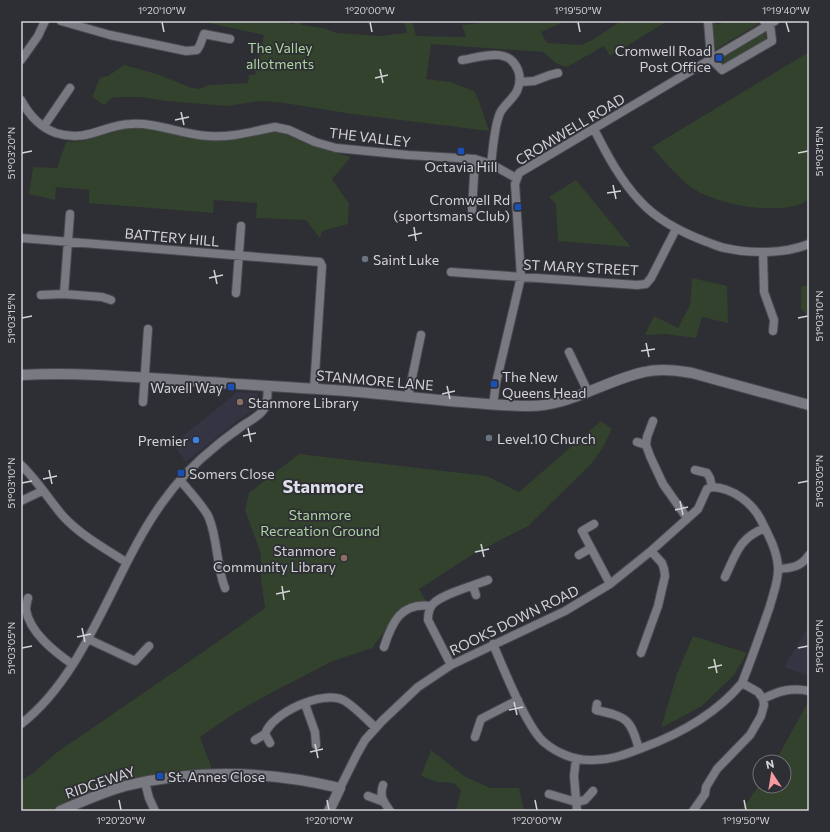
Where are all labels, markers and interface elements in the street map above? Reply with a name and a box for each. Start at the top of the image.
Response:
text: 1°20'10"W [138,4,186,16]
text: 1°20'00"W [345,4,395,16]
text: 1°19'50"W [554,4,602,16]
text: 1°19'40"W [762,4,810,16]
park label: The Valley allotments [246,39,314,72]
place label: Cromwell Road Post Office [615,42,711,75]
marker: Cromwell Road Post Office [714,53,724,63]
street label: CROMWELL ROAD [512,90,628,168]
street label: THE VALLEY [328,124,412,150]
text: 51°03'15"N [813,126,825,176]
text: 51°03'20"N [5,127,17,179]
marker: Octavia Hill [456,146,466,156]
place label: Octavia Hill [424,158,498,175]
place label: Cromwell Rd (sportsmans Club) [393,191,510,224]
marker: Cromwell Rd (sportsmans Club) [513,202,523,212]
street label: BATTERY HILL [124,224,220,250]
place label: Saint Luke [373,251,439,268]
marker: Saint Luke [360,254,370,264]
street label: ST MARY STREET [523,255,639,279]
text: 51°03'10"N [813,290,825,342]
text: 51°03'15"N [5,293,17,343]
street label: STANMORE LANE [316,366,434,394]
place label: The New Queens Head [502,368,586,401]
place label: Wavell Way [150,379,223,396]
marker: The New Queens Head [489,379,499,389]
marker: Wavell Way [226,382,236,392]
place label: Stanmore Library [248,394,359,411]
marker: Stanmore Library [235,397,245,407]
place label: Level.10 Church [497,430,596,447]
place label: Premier [138,432,188,449]
marker: Level.10 Church [484,433,494,443]
marker: Premier [191,435,201,445]
text: 51°03'05"N [813,455,825,507]
text: 51°03'10"N [5,457,17,509]
place label: Somers Close [189,465,275,482]
marker: Somers Close [176,468,186,478]
district label: Stanmore [282,475,364,497]
park label: Stanmore Recreation Ground [260,506,380,539]
place label: Stanmore Community Library [213,542,336,575]
marker: Stanmore Community Library [339,553,349,563]
street label: ROOKS DOWN ROAD [447,581,581,659]
text: 51°03'00"N [813,619,825,673]
text: 51°03'05"N [5,622,17,674]
north arrow [752,754,792,794]
text: N [764,757,775,771]
street label: RIDGEWAY [63,762,137,802]
place label: St. Annes Close [168,768,265,785]
marker: St. Annes Close [155,771,165,781]
text: 1°20'20"W [96,814,146,826]
text: 1°20'10"W [305,814,353,826]
text: 1°20'00"W [512,814,562,826]
text: 1°19'50"W [722,814,770,826]

